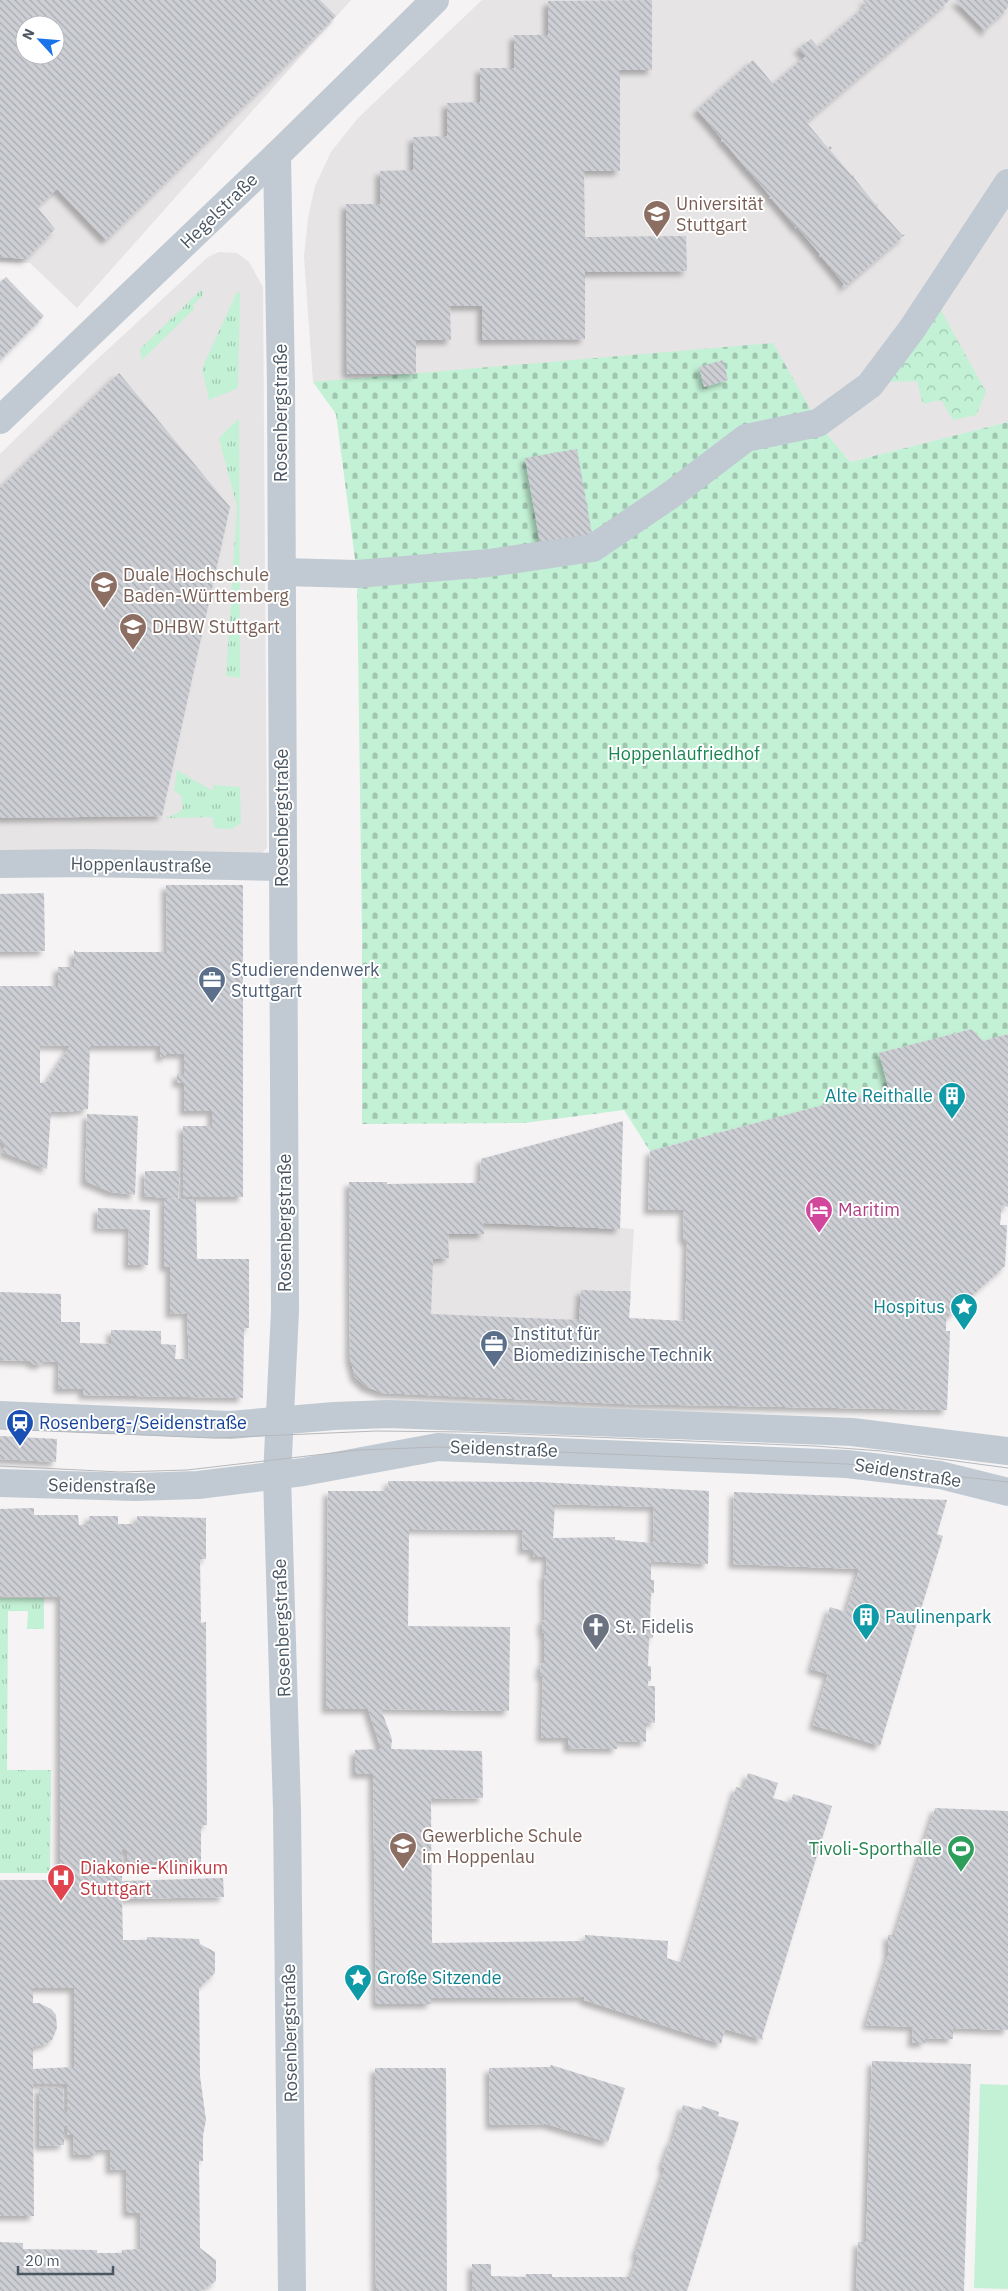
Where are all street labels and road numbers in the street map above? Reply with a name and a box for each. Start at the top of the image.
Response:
street label: Hegelstraße [175,168,262,253]
street label: Rosenbergstraße [269,344,292,482]
street label: Rosenbergstraße [270,749,293,887]
street label: Hoppenlaustraße [70,852,212,877]
street label: Rosenbergstraße [273,1154,296,1292]
street label: Seidenstraße [450,1435,558,1462]
street label: Seidenstraße [853,1453,963,1492]
street label: Seidenstraße [48,1473,156,1498]
street label: Rosenbergstraße [268,1558,295,1698]
street label: Rosenbergstraße [277,1963,302,2103]

